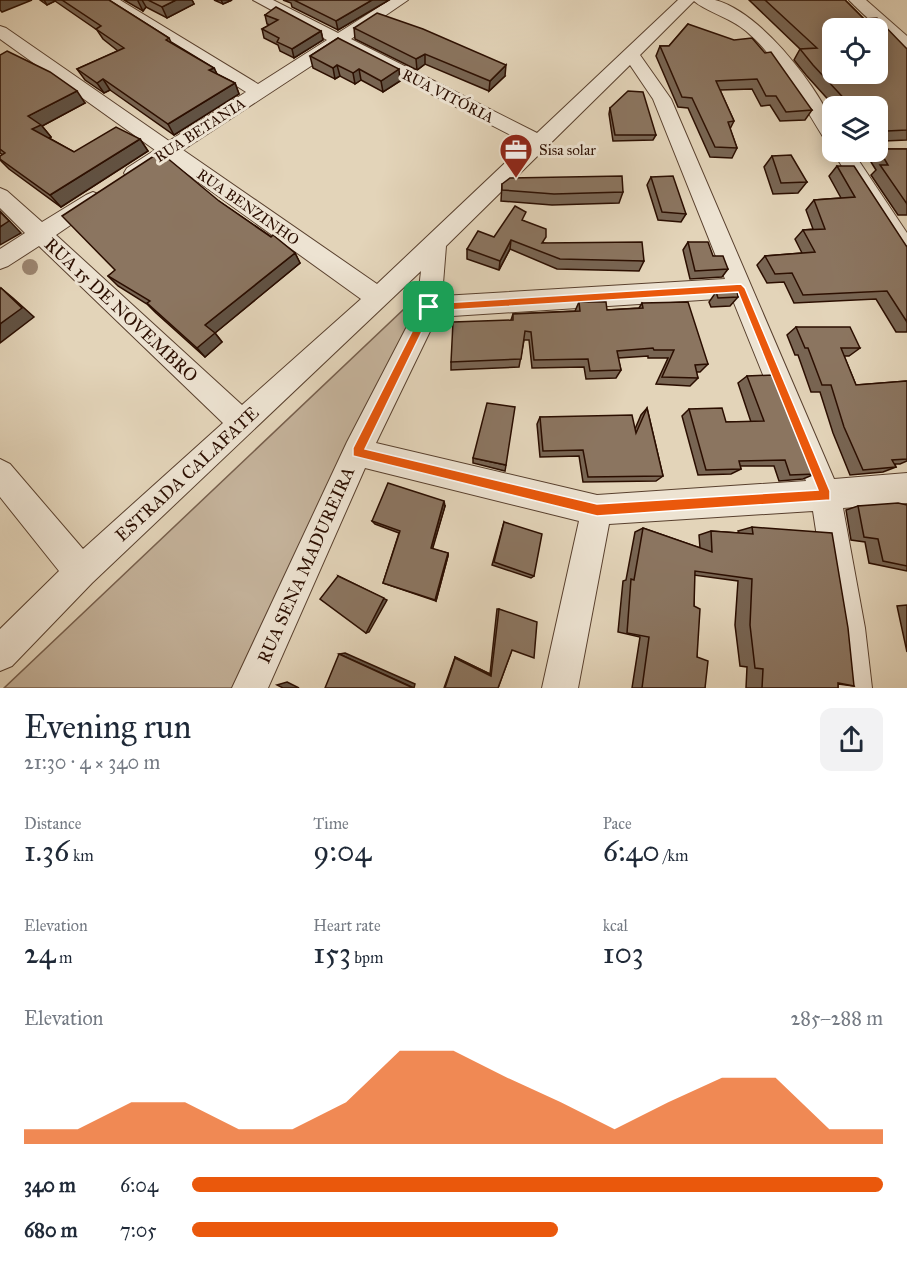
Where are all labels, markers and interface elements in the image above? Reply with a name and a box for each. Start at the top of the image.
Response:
map controls [822,18,888,162]
button: locate [822,18,888,84]
street label: RUA VITÓRIA [399,64,497,127]
street label: RUA BETANIA [151,94,249,166]
button: layers [822,96,888,162]
office icon: Sisa solar [498,132,534,179]
place label: Sisa solar [539,141,596,159]
street label: RUA BENZINHO [193,165,303,249]
street label: RUA 15 DE NOVEMBRO [40,233,202,387]
pin [403,281,454,332]
icon: arrive [412,290,445,323]
street label: ESTRADA CALAFATE [111,402,263,546]
street label: RUA SENA MADUREIRA [253,463,359,667]
text: Evening run [24,707,191,747]
button: share [820,708,883,771]
text: 21:30 · 4 × 340 m [24,750,160,774]
text: Distance [24,814,81,833]
text: Time [313,814,349,833]
text: Pace [603,814,632,833]
text: 1.36 [24,833,69,869]
text: 9:04 [313,833,371,869]
text: 6:40 [603,833,660,869]
text: km [69,846,94,865]
text: /km [660,846,688,865]
text: Elevation [24,916,88,935]
text: Heart rate [313,916,381,935]
text: kcal [603,916,628,935]
text: 24 [24,935,56,971]
text: 153 [313,935,351,971]
text: 103 [603,935,644,971]
text: m [56,948,72,967]
text: bpm [351,948,384,967]
text: Elevation [24,1006,103,1030]
text: 285–288 m [790,1006,883,1030]
text: 340 m [24,1173,76,1197]
text: 6:04 [120,1173,158,1197]
text: 680 m [24,1218,78,1242]
text: 7:05 [120,1218,157,1242]

